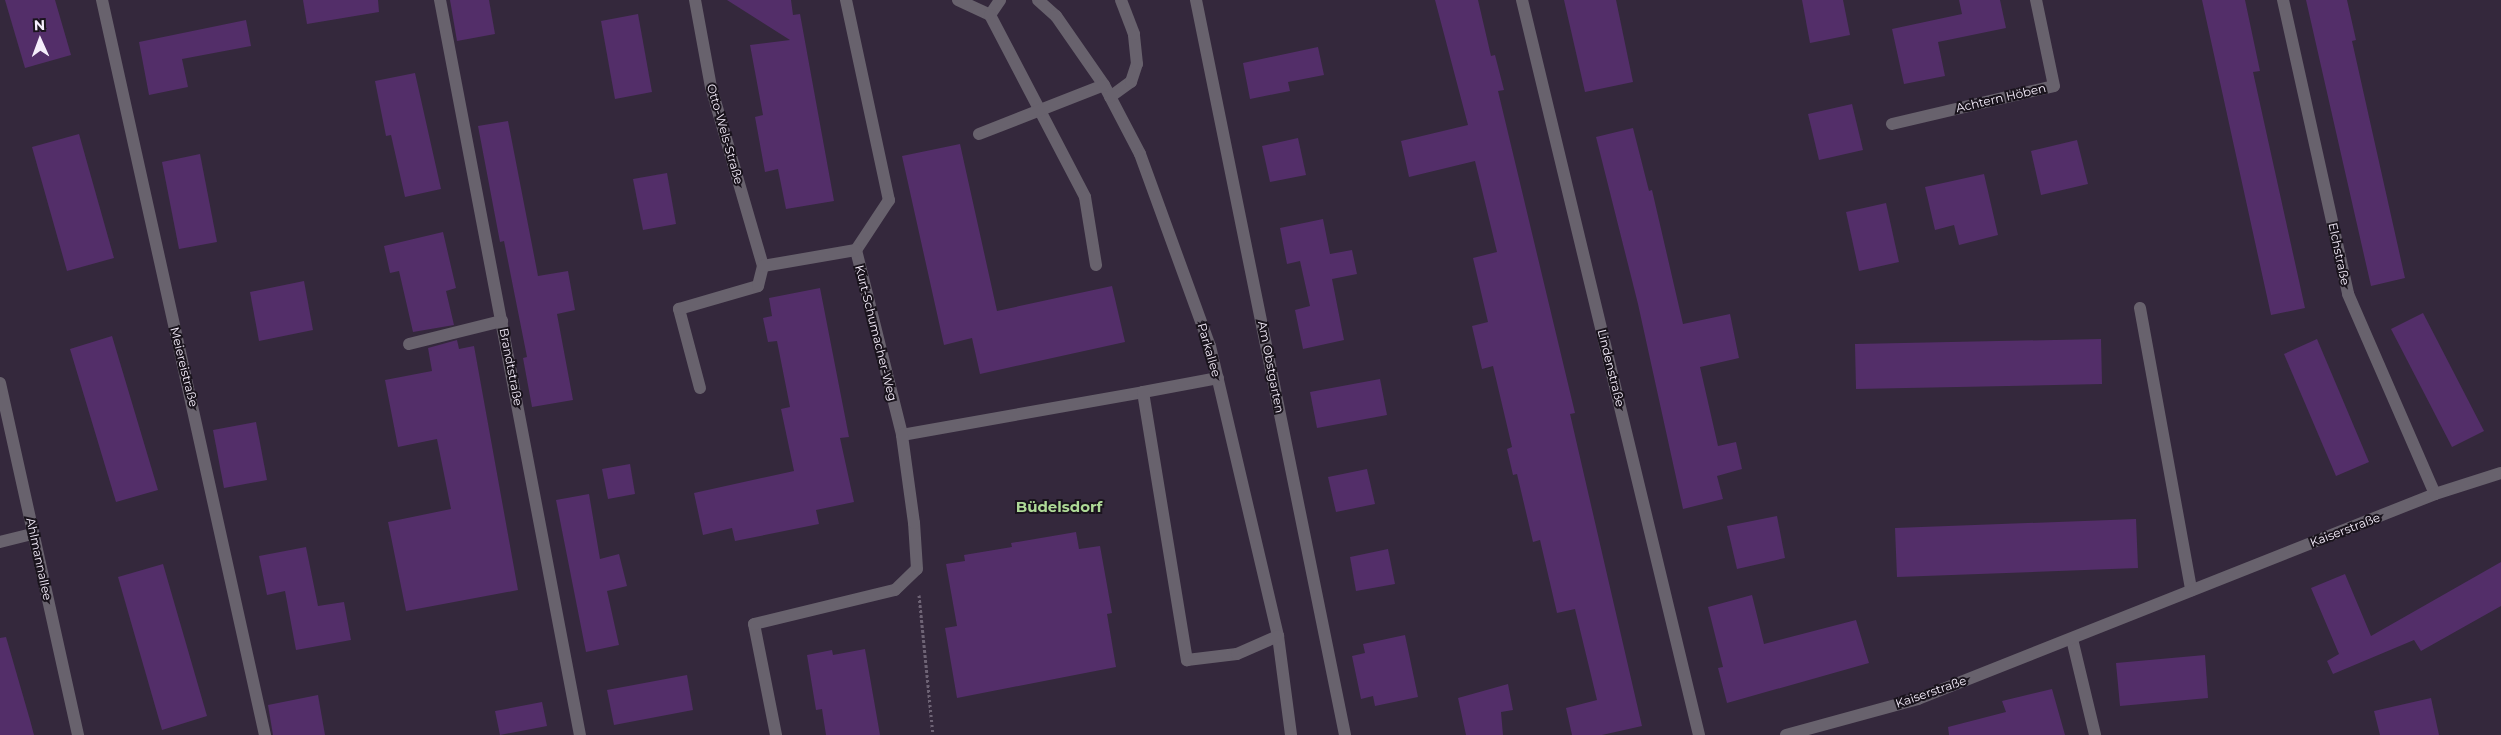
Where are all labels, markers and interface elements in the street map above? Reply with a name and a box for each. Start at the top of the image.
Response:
north arrow [15,15,65,65]
text: N [34,16,45,34]
street label: Achtern Höben [1955,81,2047,115]
street label: Otto-Wels-Straße [704,82,746,186]
street label: Elchstraße [2325,221,2353,287]
street label: Kurt-Schumacher-Weg [852,263,900,403]
street label: Am Obstgarten [1255,320,1287,414]
street label: Parkallee [1194,321,1224,379]
street label: Meiereistraße [167,326,201,408]
street label: Brandtstraße [496,327,526,407]
street label: Lindenstraße [1594,328,1628,408]
district label: Büdelsdorf [1016,498,1102,516]
street label: Kaiserstraße [2308,510,2382,550]
street label: Ahlmannallee [23,516,55,602]
street label: Kaiserstraße [1894,673,1968,711]

